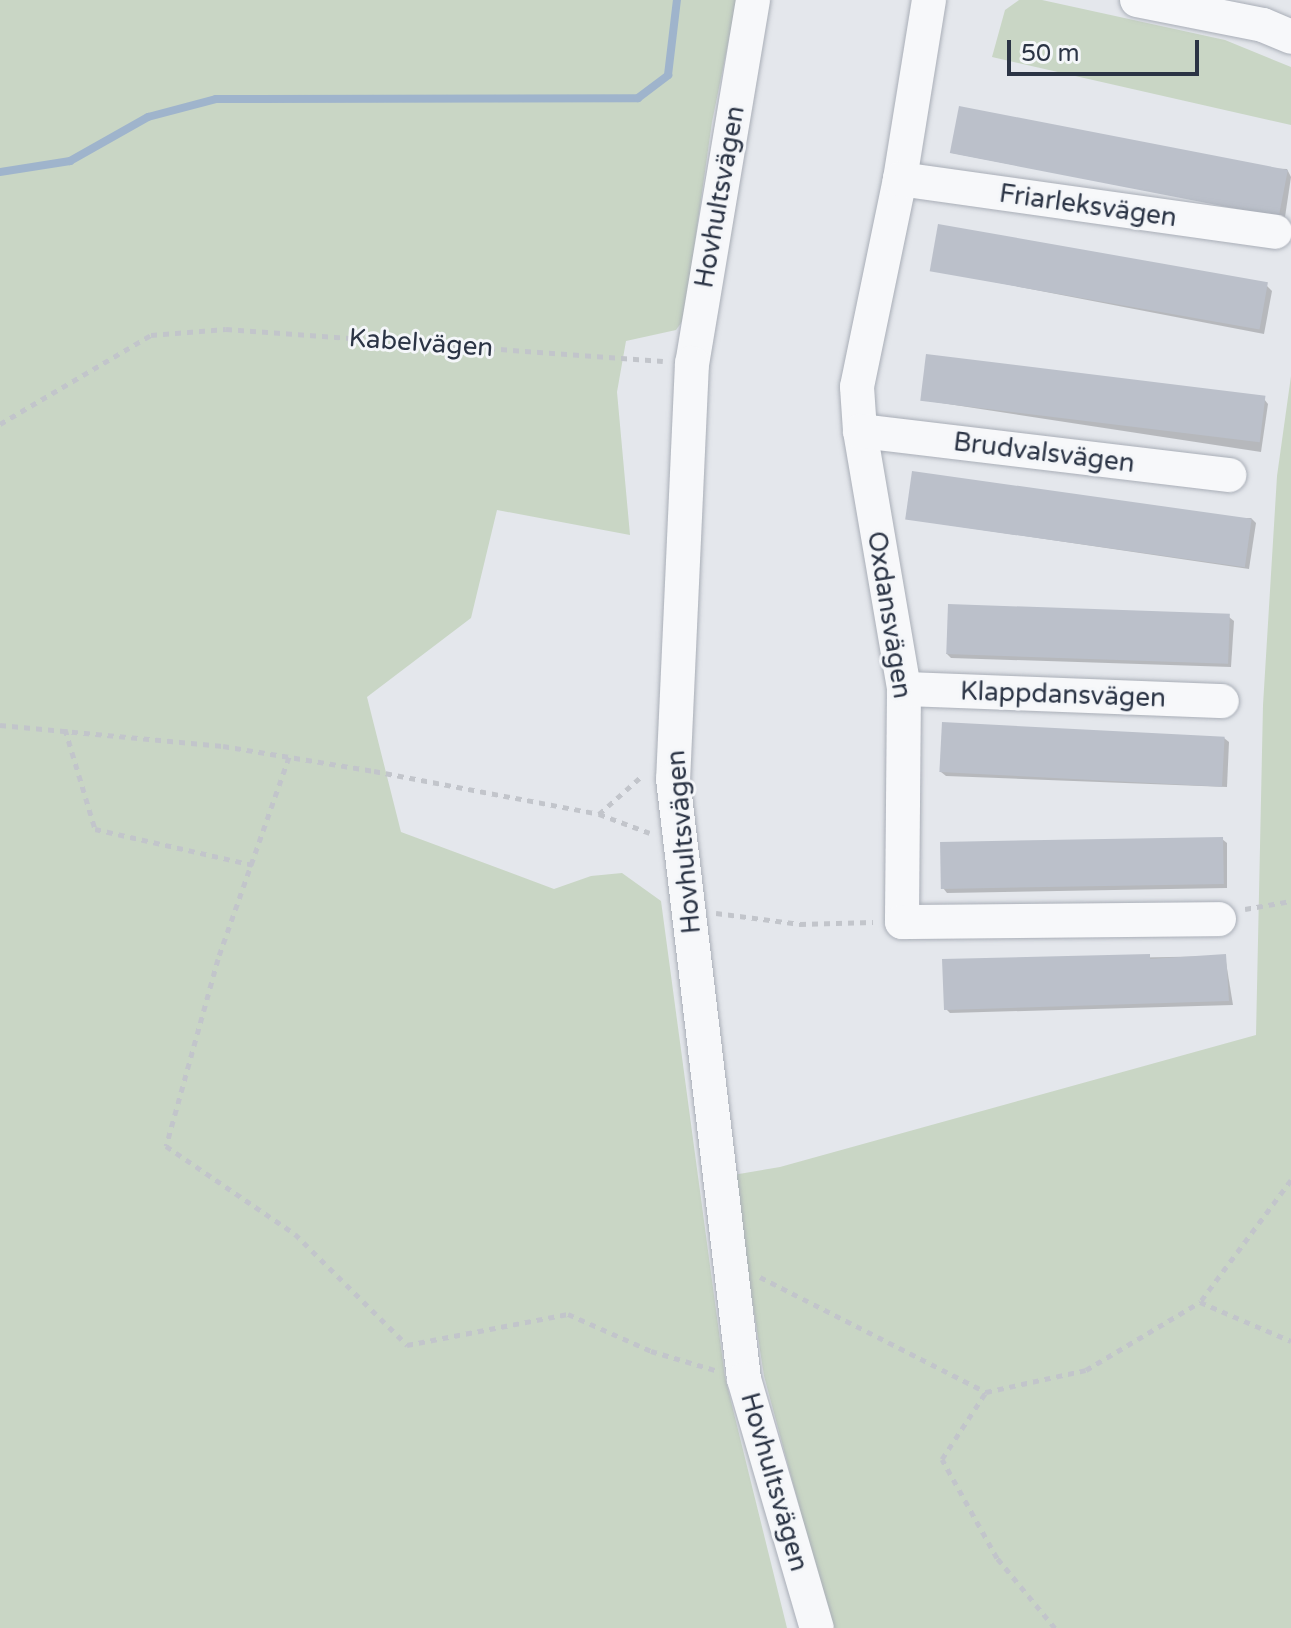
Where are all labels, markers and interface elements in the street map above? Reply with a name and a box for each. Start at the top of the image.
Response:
scale bar [1011,24,1203,74]
text: 50 m [1021,39,1079,68]
street label: Hovhultsvägen [689,104,751,290]
street label: Friarleksvägen [997,178,1179,234]
street label: Kabelvägen [348,322,494,364]
street label: Brudvalsvägen [952,426,1136,480]
street label: Oxdansvägen [860,529,918,701]
street label: Klappdansvägen [960,676,1166,714]
street label: Hovhultsvägen [660,749,708,935]
street label: Hovhultsvägen [734,1389,814,1575]

